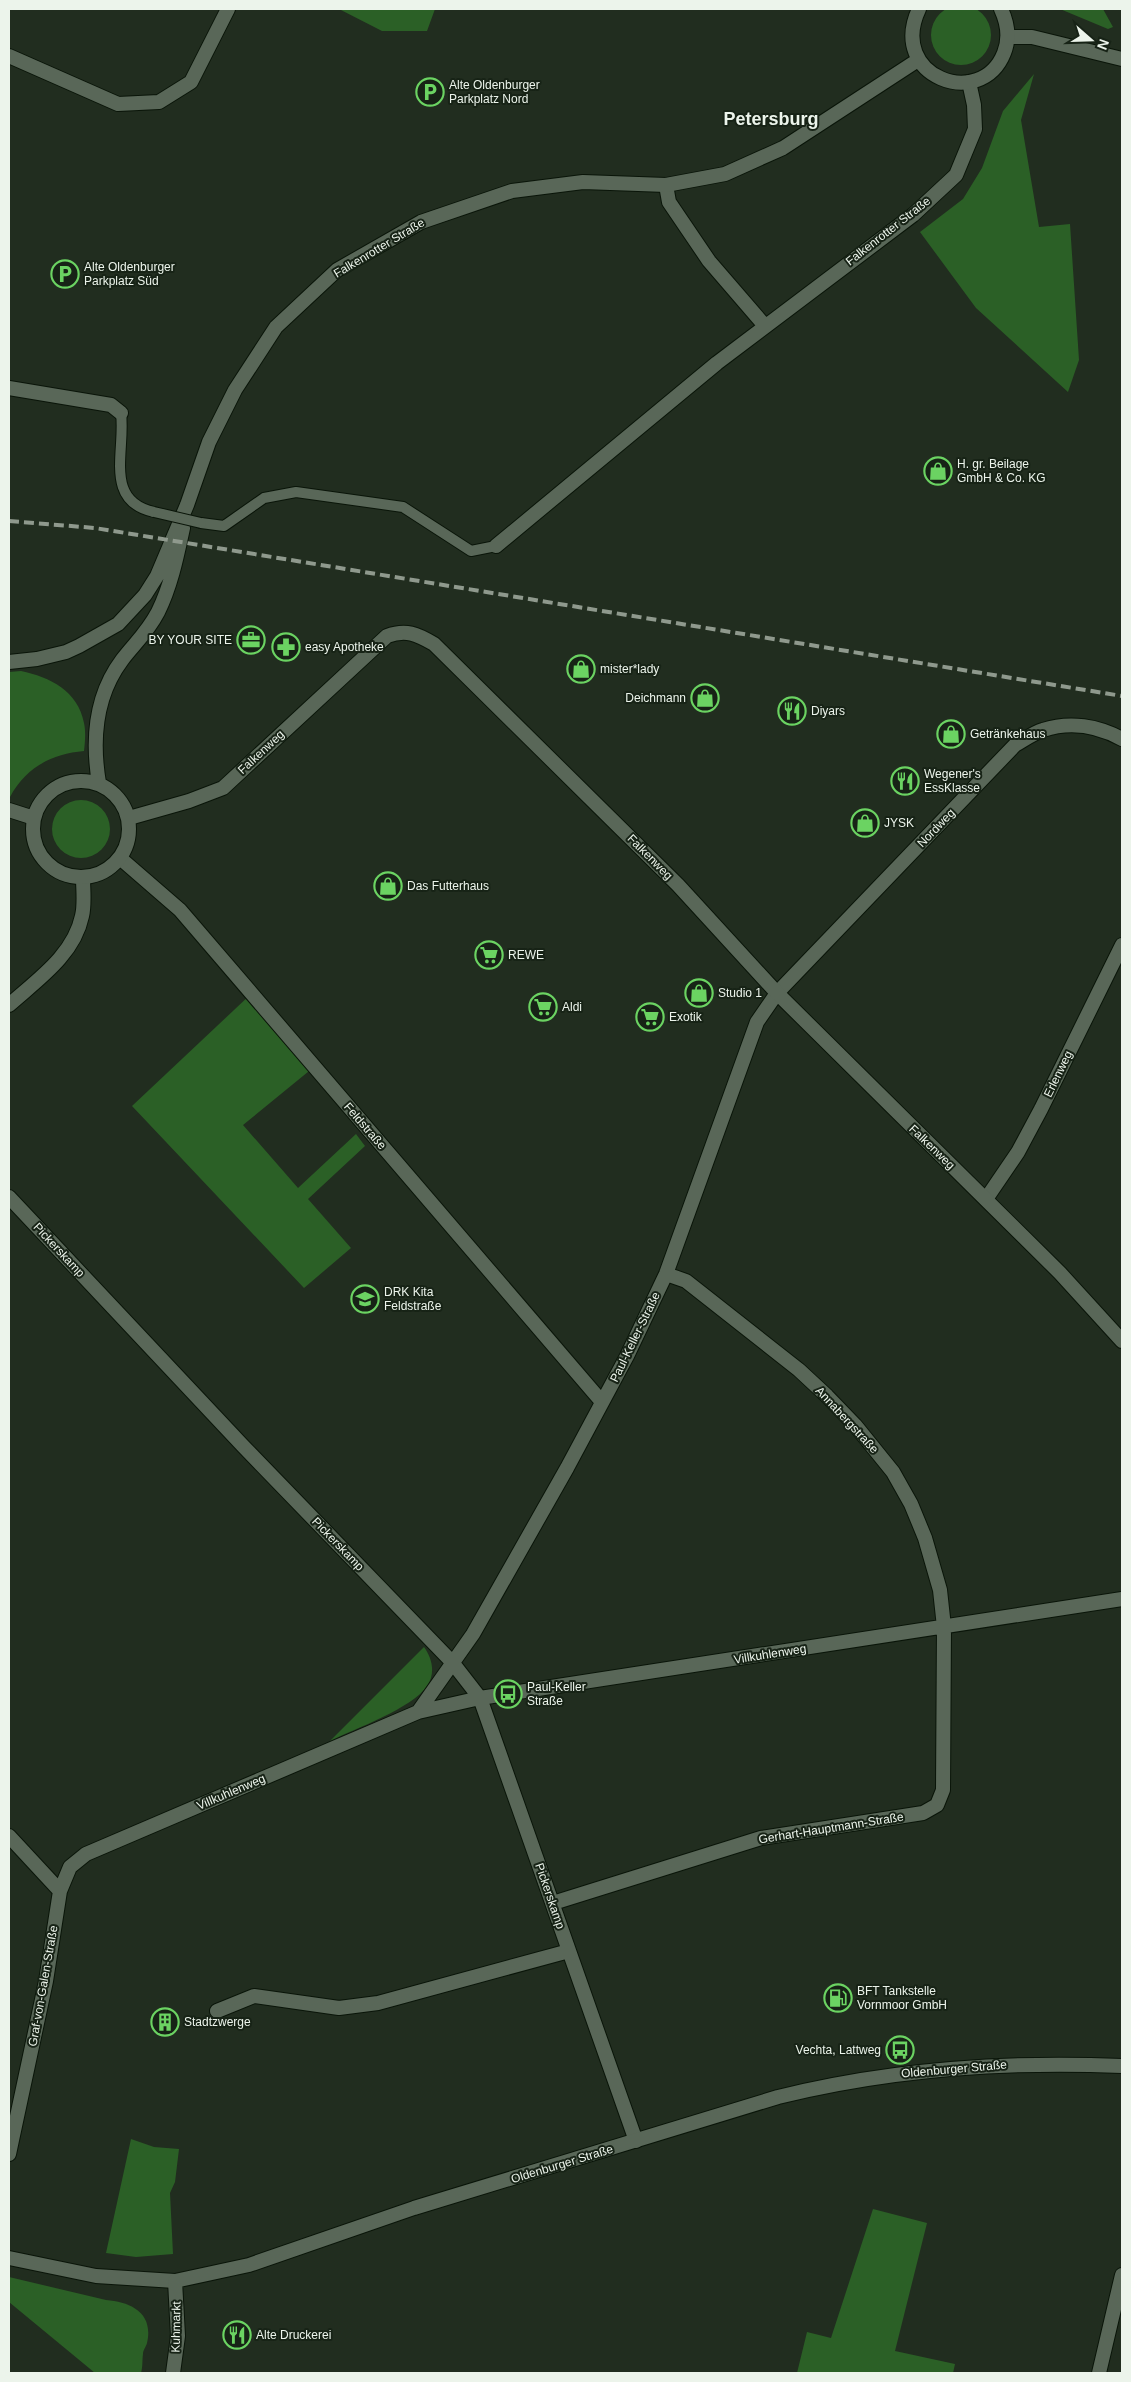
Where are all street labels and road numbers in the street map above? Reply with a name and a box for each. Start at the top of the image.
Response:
street label: Falkenrotter Straße [843,193,933,268]
street label: Falkenrotter Straße [331,215,427,281]
street label: Falkenweg [235,727,287,777]
street label: Nordweg [914,806,958,850]
street label: Falkenweg [625,832,675,882]
street label: Erlenweg [1041,1048,1075,1100]
street label: Feldstraße [341,1100,389,1152]
street label: Falkenweg [906,1122,958,1172]
street label: Pickerskamp [30,1220,88,1280]
street label: Paul-Keller-Straße [607,1289,663,1384]
street label: Annabergstraße [813,1384,882,1456]
street label: Pickerskamp [309,1514,367,1574]
street label: Villkuhlenweg [733,1641,807,1667]
street label: Villkuhlenweg [195,1771,267,1813]
street label: Gerhart-Hauptmann-Straße [757,1810,905,1846]
street label: Pickerskamp [532,1861,568,1931]
street label: Graf-von-Galen-Straße [25,1924,61,2048]
street label: Oldenburger Straße [901,2057,1008,2081]
street label: Oldenburger Straße [509,2142,615,2186]
street label: Kuhmarkt [169,2301,183,2353]

